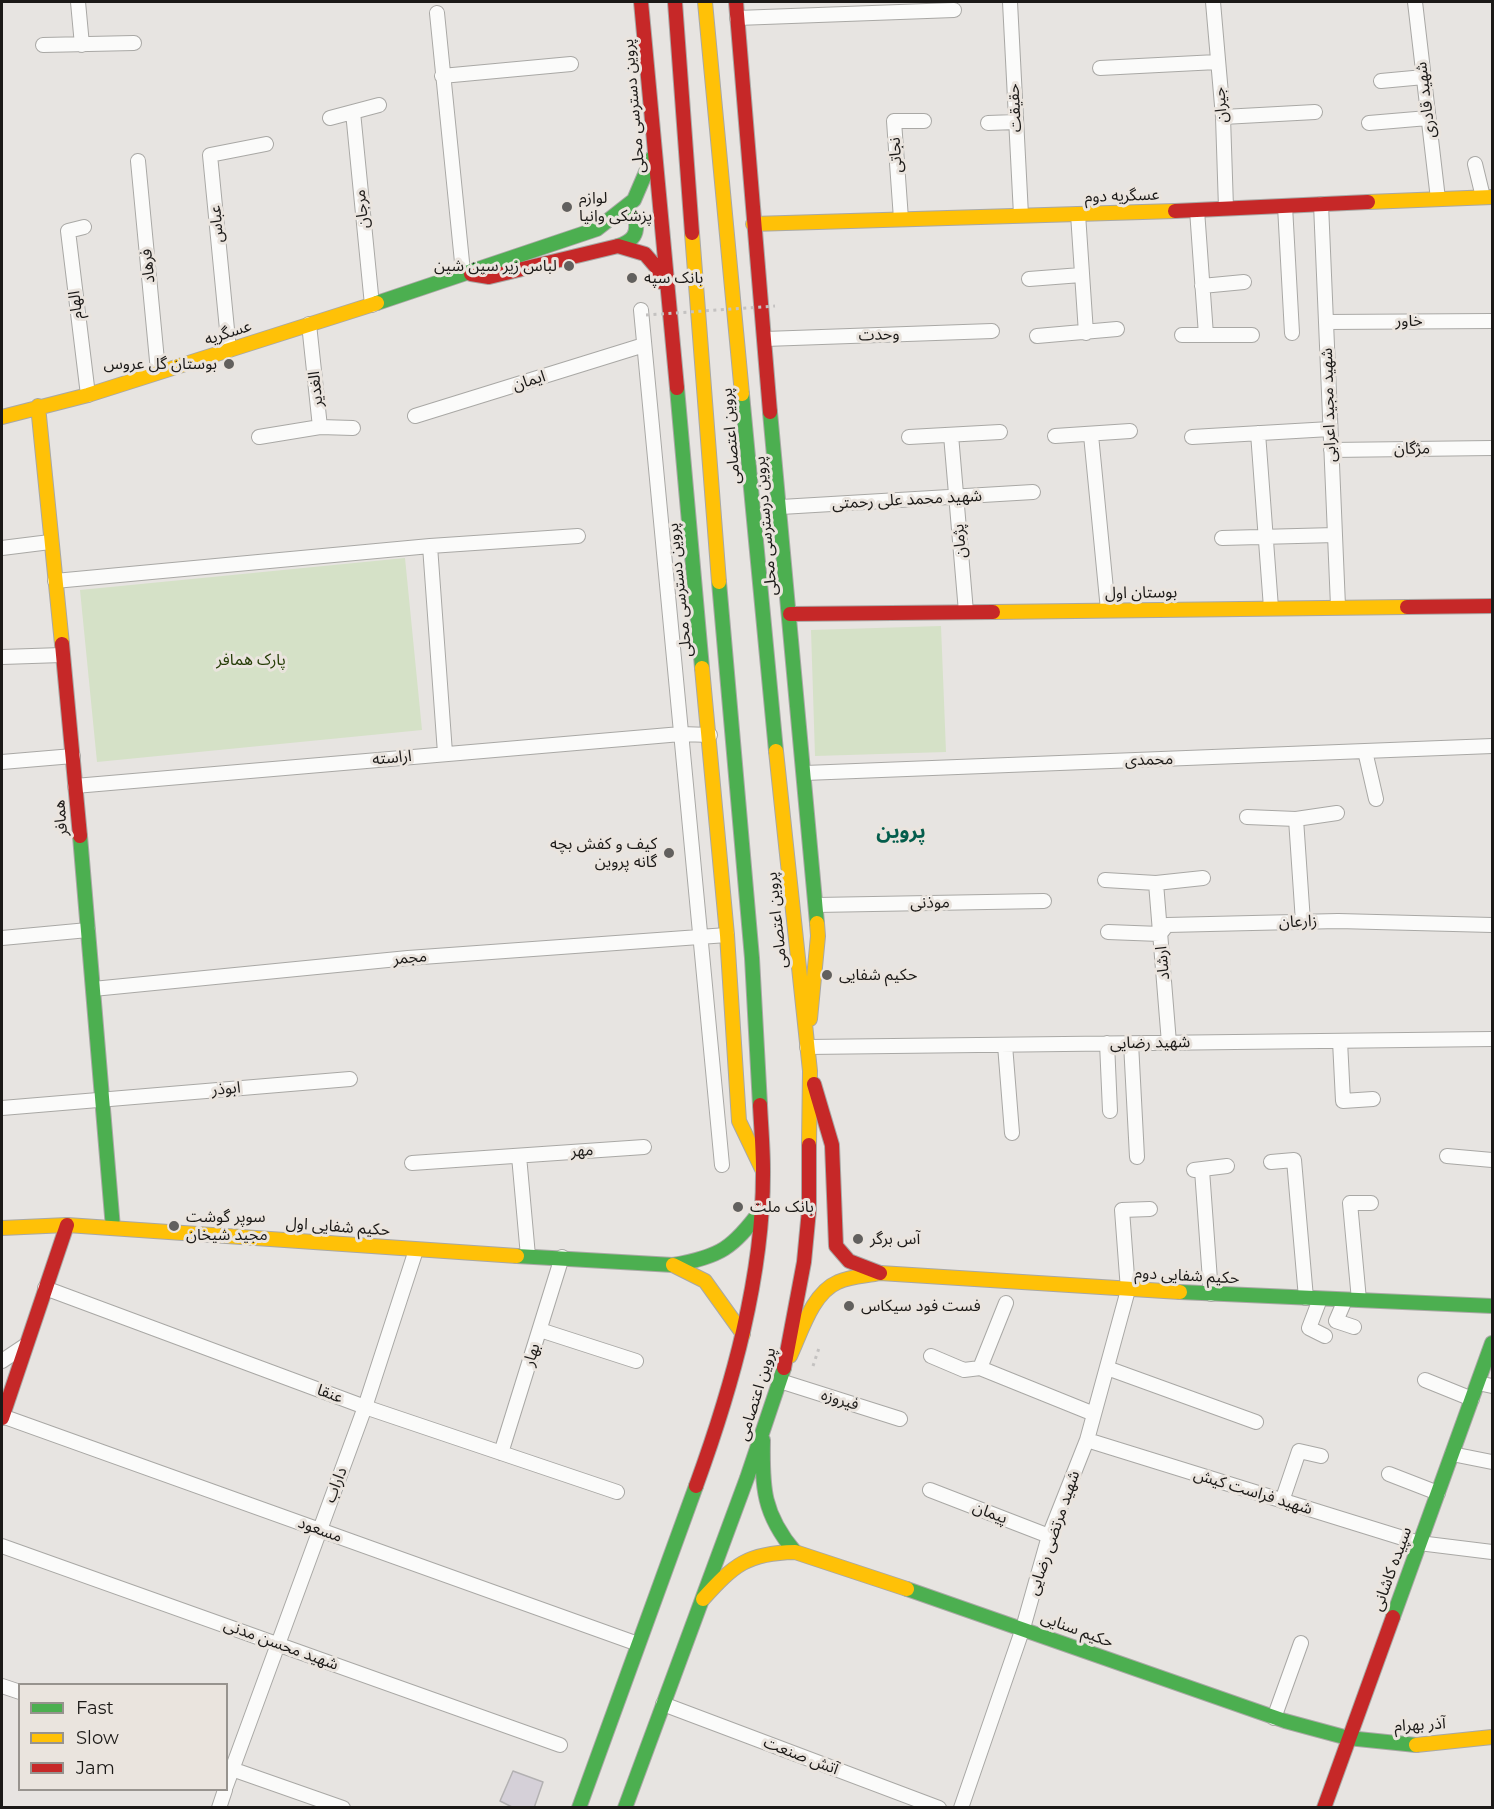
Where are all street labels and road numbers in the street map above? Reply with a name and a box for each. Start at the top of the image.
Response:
street label: پروین دسترسی محلی [619,38,649,174]
street label: شهید قادری [1412,61,1440,139]
street label: حقیقت [1004,83,1026,133]
street label: جیران [1210,86,1232,124]
street label: نجاتی [885,137,907,173]
street label: عسگریه دوم [1084,185,1160,207]
street label: مرجان [350,189,374,229]
street label: عباس [206,204,228,244]
street label: فرهاد [137,248,159,284]
street label: الهام [65,290,87,320]
street label: خاور [1395,311,1423,331]
street label: عسگریه [202,316,254,350]
street label: وحدت [858,325,900,345]
street label: شهید مجید اعرابی [1317,348,1341,462]
street label: ایمان [510,367,548,395]
street label: الغدیر [305,370,327,408]
street label: پروین اعتصامی [717,387,745,485]
street label: مژگان [1394,439,1430,459]
street label: پروین درسترسی محلی [750,455,782,597]
street label: شهید محمد علی رحمتی [831,486,983,514]
street label: پروین دسترسی محلی [663,522,697,658]
street label: پژمان [949,523,971,559]
street label: بوستان اول [1105,583,1177,603]
street label: اراسته [372,747,412,769]
street label: محمدی [1124,750,1174,770]
street label: همافر [50,799,72,837]
street label: پروین اعتصامی [762,871,792,969]
street label: موذنی [910,893,950,913]
street label: زارعان [1278,912,1318,932]
street label: ارشاد [1152,945,1174,981]
street label: مجمر [392,947,428,969]
street label: شهید رضایی [1110,1033,1190,1053]
street label: ابوذر [211,1078,241,1100]
street label: مهر [570,1141,594,1161]
street label: حکیم شفایی اول [285,1214,391,1240]
street label: حکیم شفایی دوم [1134,1264,1240,1288]
street label: بهار [519,1341,545,1369]
street label: پروین اعتصامی [734,1345,780,1443]
street label: عنقا [314,1381,346,1407]
street label: فیروزه [819,1385,861,1415]
street label: داراب [320,1464,352,1506]
street label: شهید فراست کیش [1191,1465,1315,1519]
street label: شهید مرتضی رضایی [1024,1468,1084,1598]
street label: پیمان [970,1498,1010,1528]
street label: مسعود [295,1513,345,1547]
street label: سپیده کاشانی [1368,1524,1416,1614]
street label: حکیم سنایی [1038,1608,1116,1652]
street label: شهید محسن مدنی [221,1615,341,1675]
street label: آذر بهرام [1394,1714,1446,1736]
street label: آتش صنعت [761,1733,841,1779]

